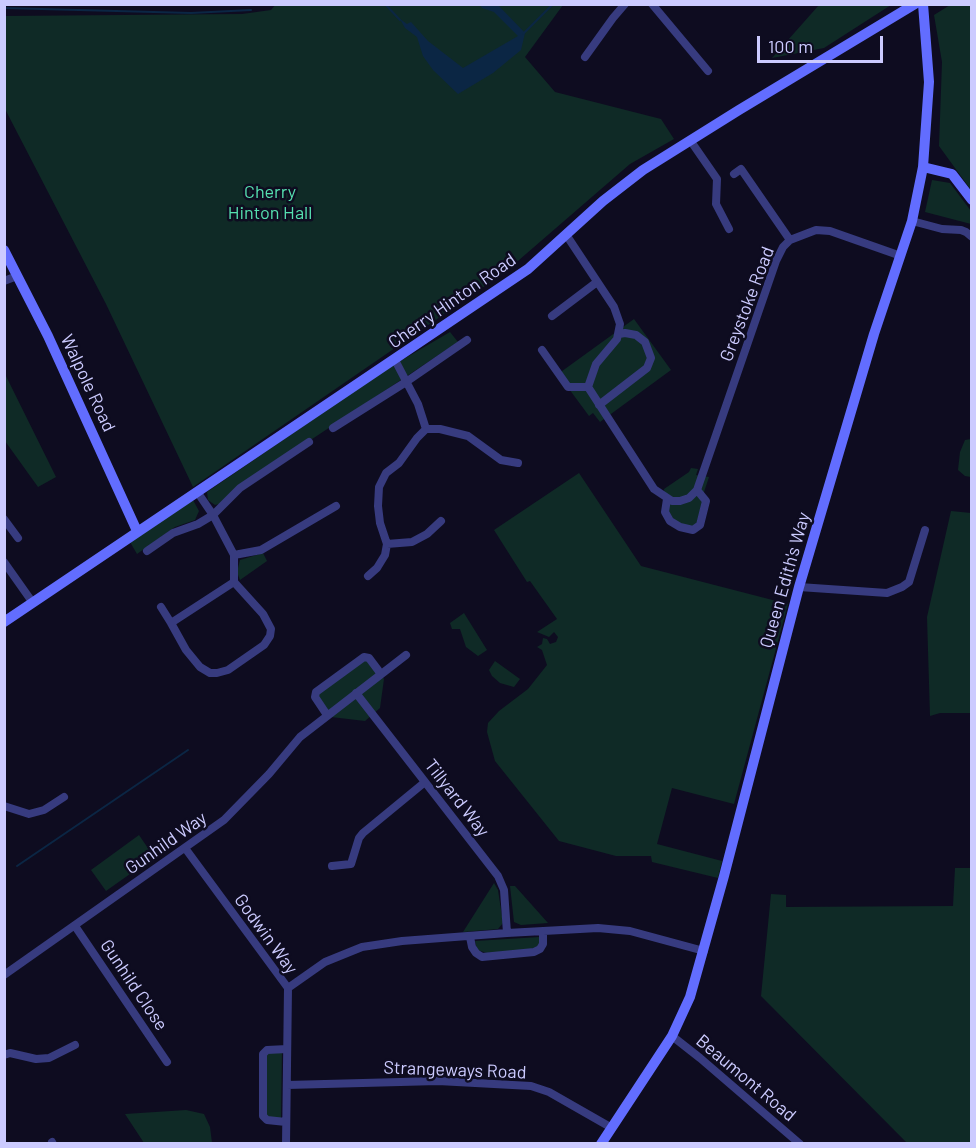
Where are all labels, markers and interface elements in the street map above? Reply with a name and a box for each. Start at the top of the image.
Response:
scale bar [760,24,886,62]
text: 100 m [768,35,813,57]
park label: Cherry Hinton Hall [228,181,312,224]
street label: Greystoke Road [715,244,779,364]
street label: Cherry Hinton Road [384,249,520,353]
street label: Walpole Road [56,331,120,435]
street label: Queen Edith's Way [755,510,815,650]
street label: Tillyard Way [420,755,494,841]
street label: Gunhild Way [121,807,211,879]
street label: Godwin Way [230,890,302,978]
street label: Gunhild Close [96,935,172,1035]
street label: Beaumont Road [692,1030,800,1126]
street label: Strangeways Road [383,1057,527,1083]

